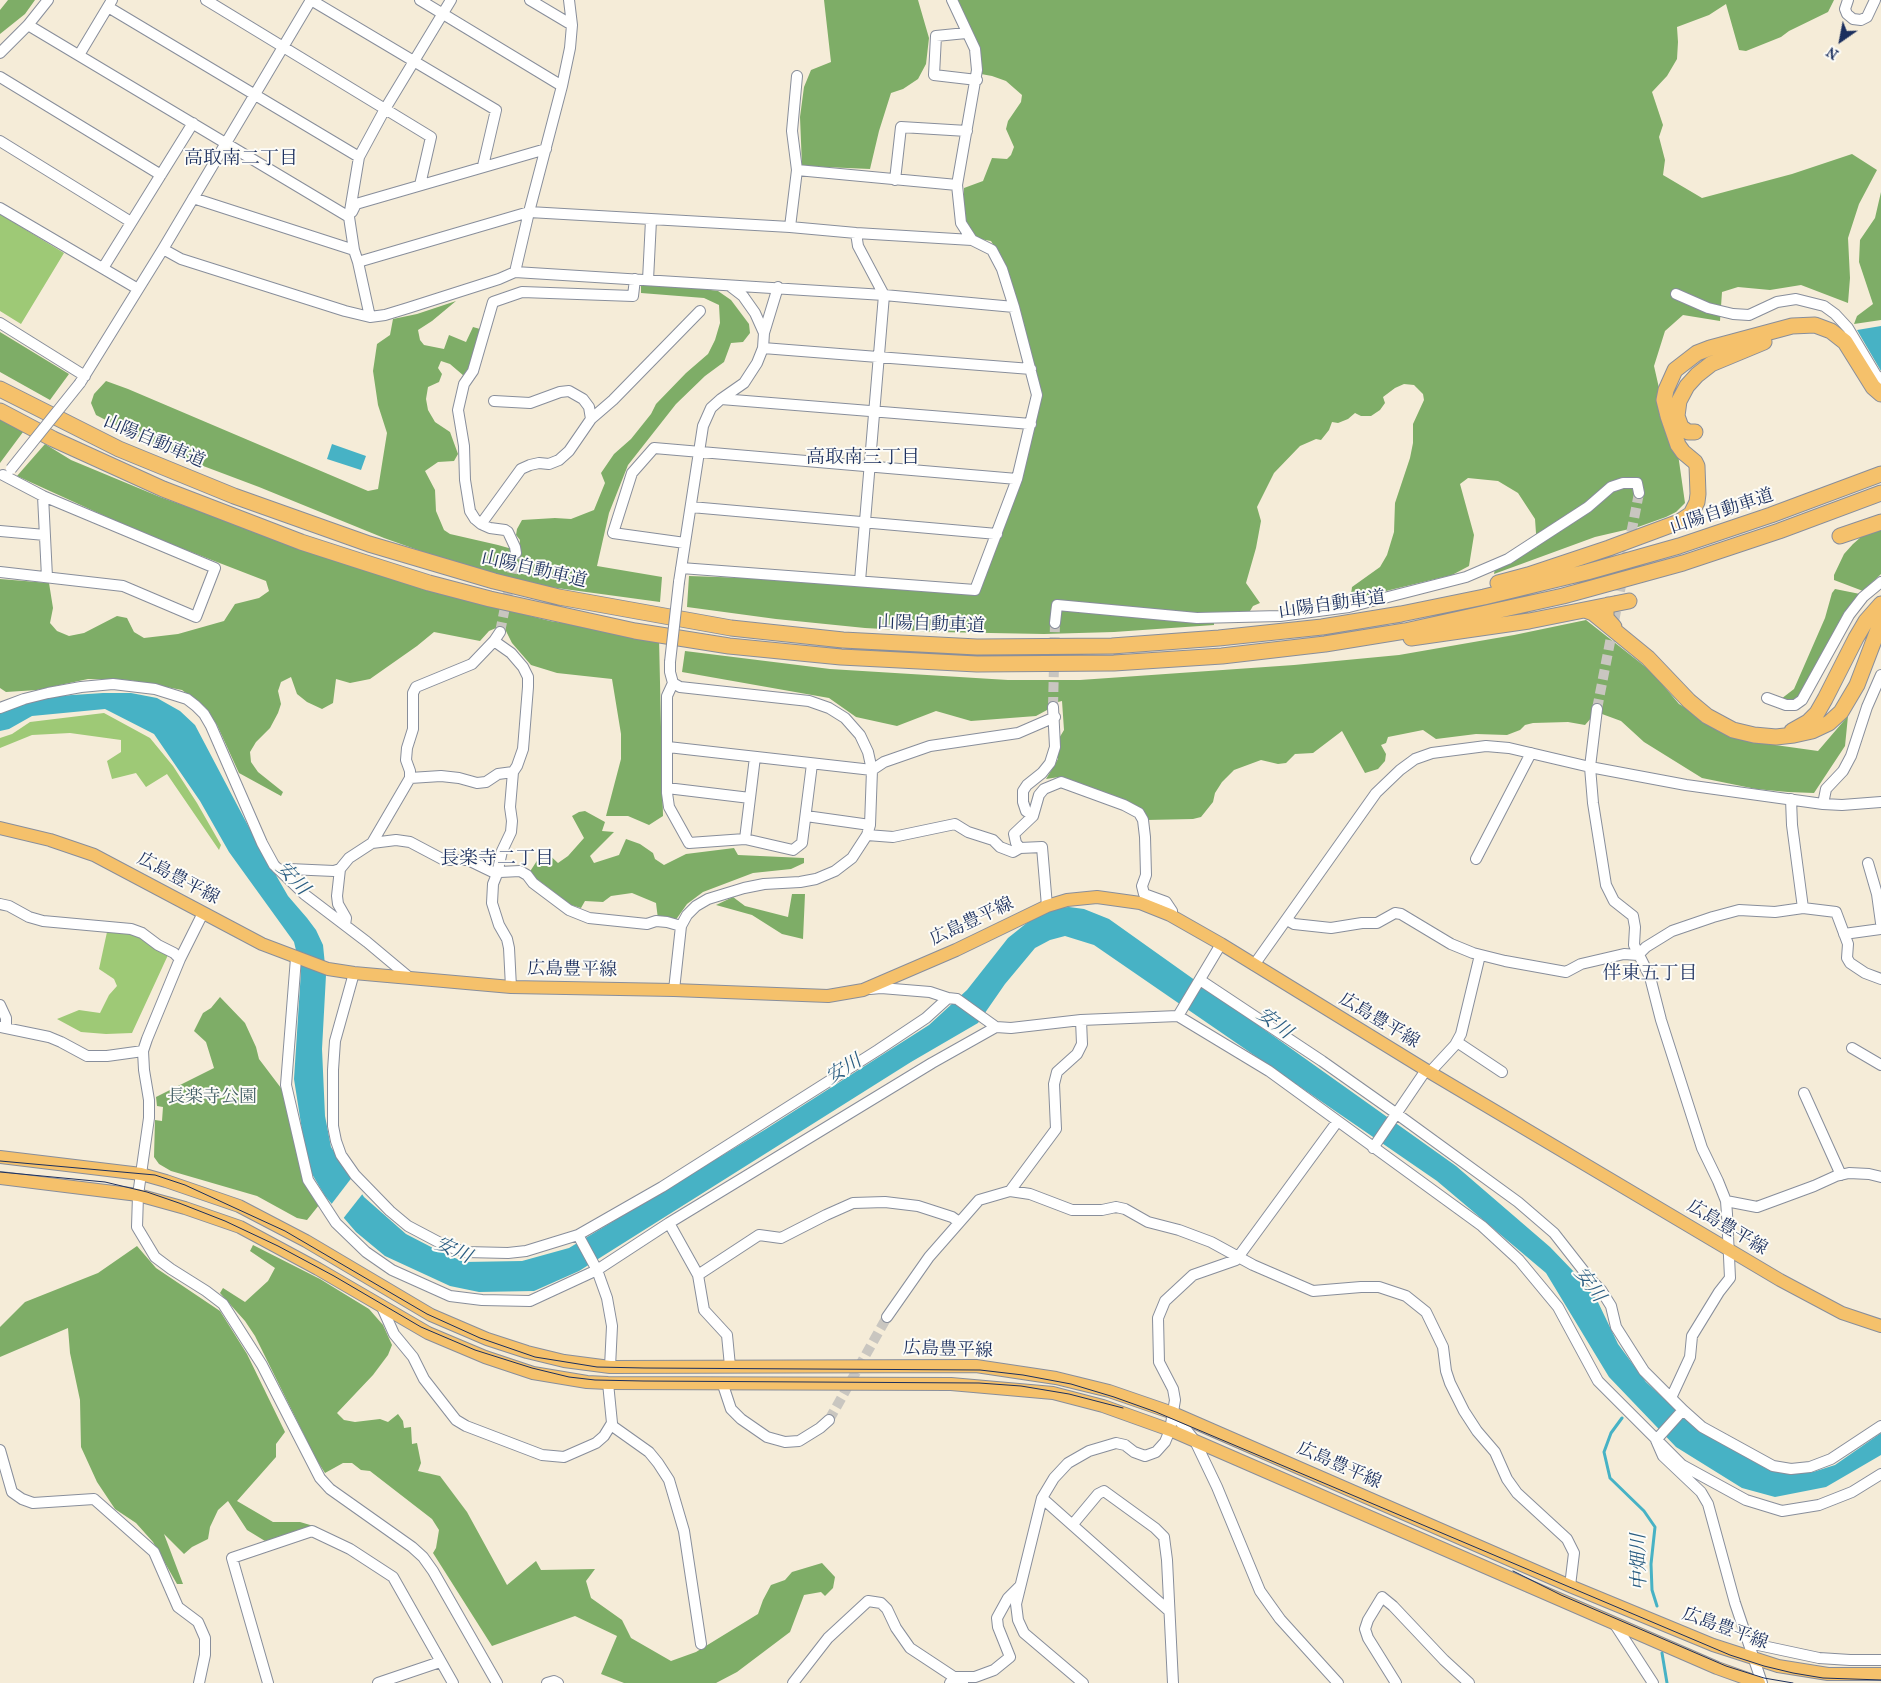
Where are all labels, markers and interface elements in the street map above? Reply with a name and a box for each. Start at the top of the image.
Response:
north arrow [1816,15,1866,65]
text: N [1823,43,1842,63]
district label: 高取南二丁目 [184,148,298,170]
street label: 山陽自動車道 [100,411,208,473]
district label: 高取南三丁目 [806,447,920,469]
street label: 山陽自動車道 [1667,485,1777,539]
street label: 山陽自動車道 [479,547,589,593]
street label: 山陽自動車道 [1277,587,1387,623]
street label: 山陽自動車道 [877,612,985,638]
street label: 広島豊平線 [133,848,223,910]
district label: 長楽寺二丁目 [440,848,554,870]
water label: 安川 [271,857,313,901]
street label: 広島豊平線 [927,893,1017,951]
street label: 広島豊平線 [527,958,617,982]
district label: 伴東五丁目 [1603,963,1697,985]
street label: 広島豊平線 [1335,989,1423,1053]
water label: 安川 [1252,1003,1296,1045]
water label: 安川 [822,1050,866,1090]
park label: 長楽寺公園 [167,1087,257,1109]
street label: 広島豊平線 [1683,1196,1771,1260]
water label: 安川 [431,1233,475,1269]
water label: 安川 [1569,1263,1609,1307]
street label: 広島豊平線 [903,1338,993,1362]
street label: 広島豊平線 [1293,1438,1385,1494]
water label: 中畑川 [1628,1533,1652,1591]
street label: 広島豊平線 [1679,1603,1771,1655]

